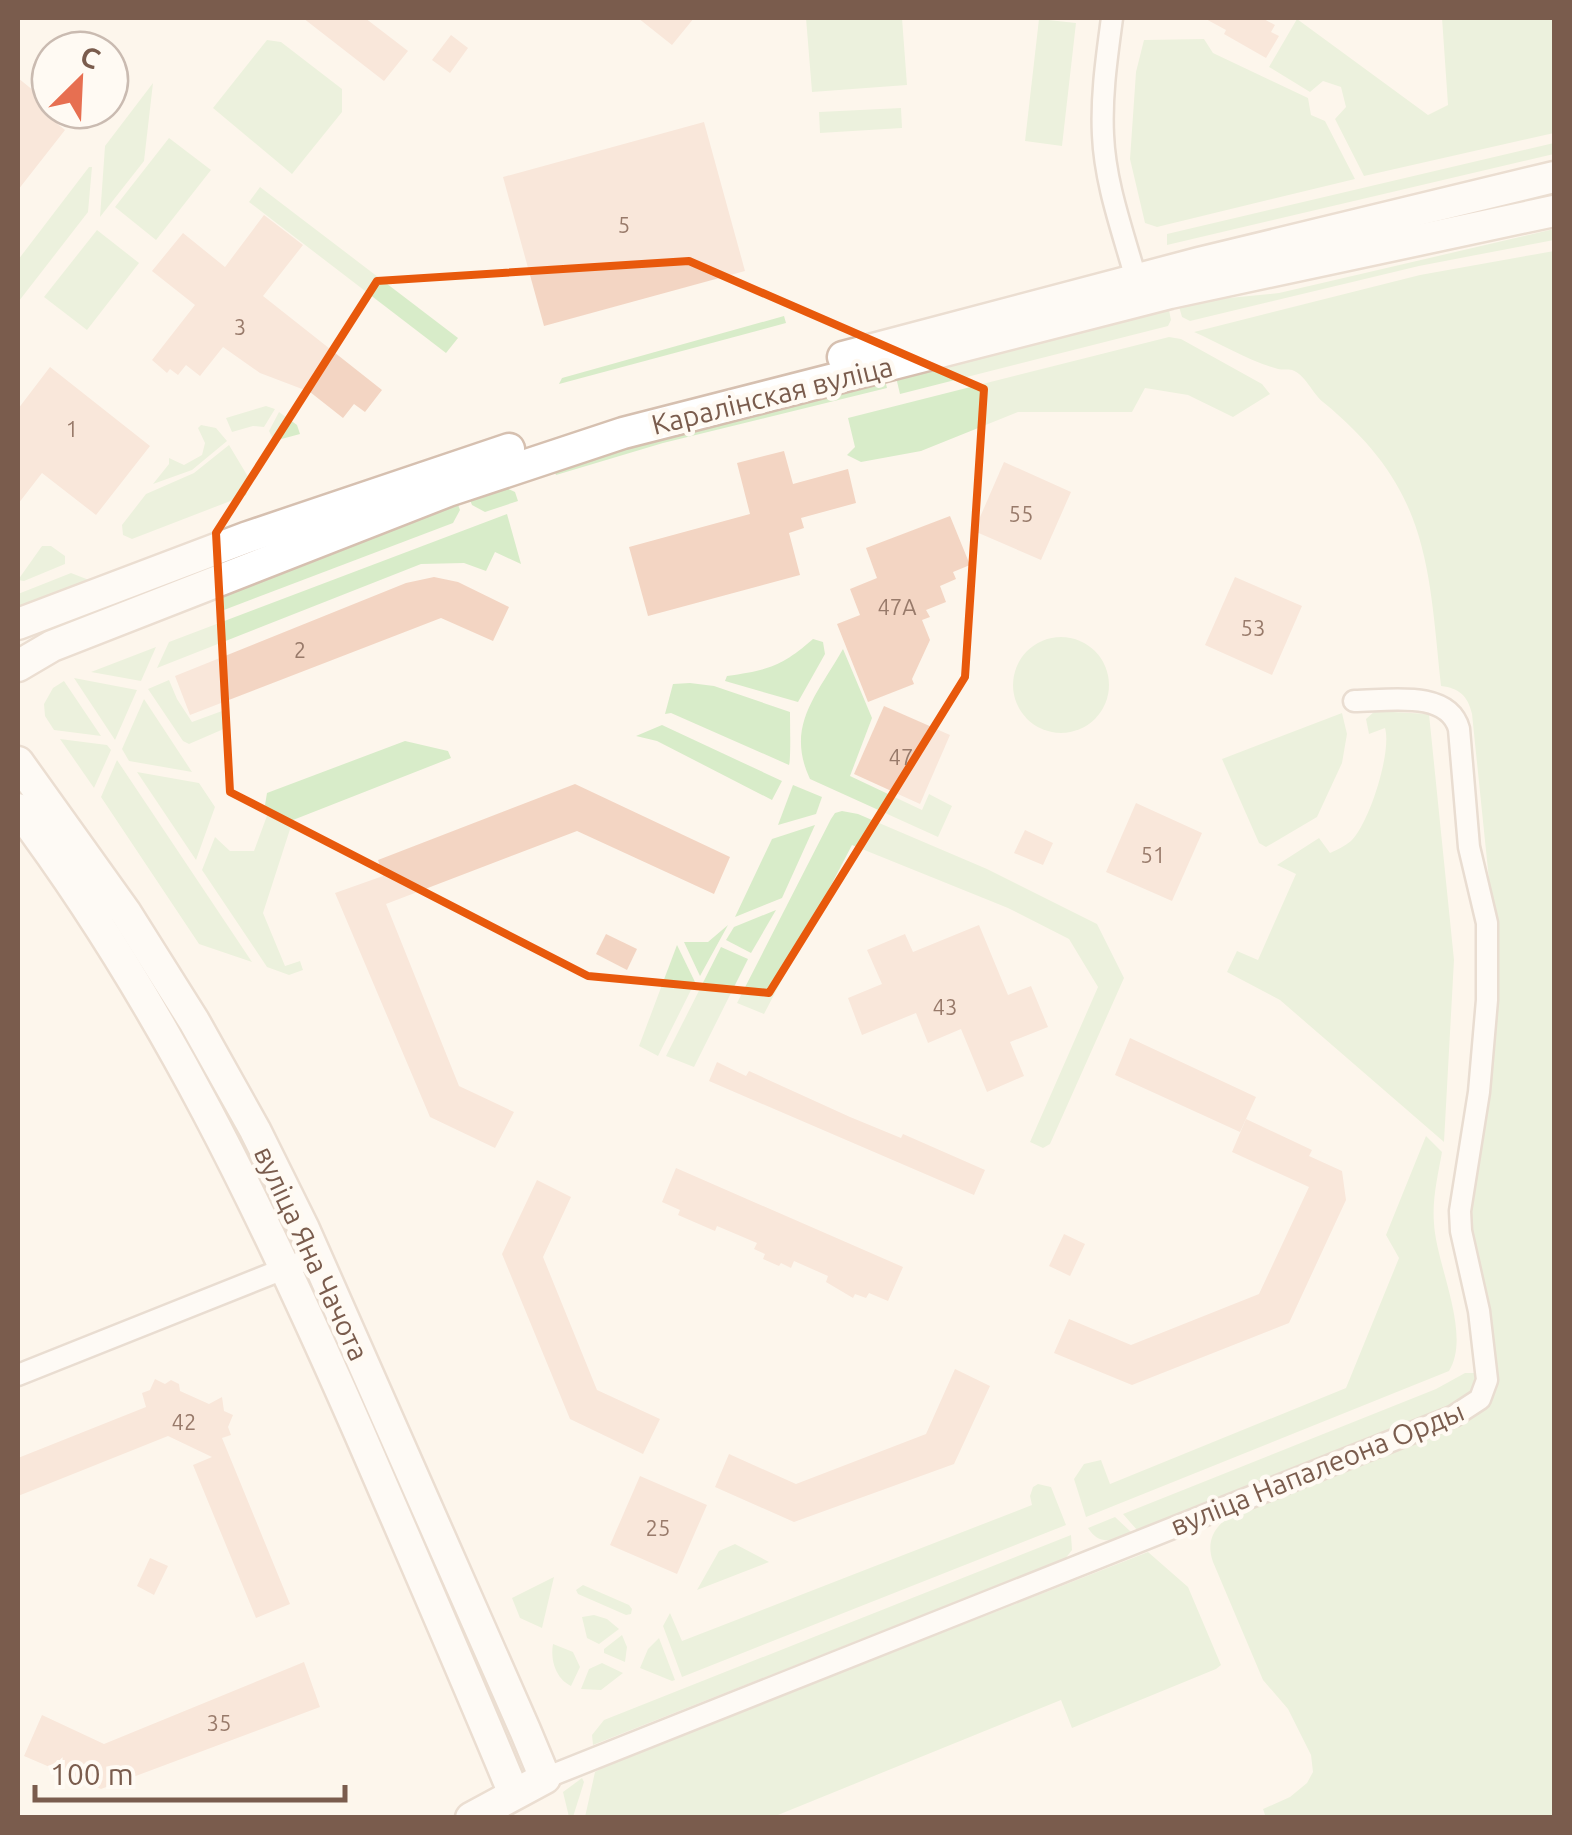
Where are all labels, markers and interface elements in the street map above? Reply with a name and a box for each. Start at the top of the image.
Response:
north arrow [30,30,130,130]
text: С [76,39,105,75]
house number: 5 [618,212,630,237]
house number: 3 [234,314,246,339]
street label: Каралінская вуліца [648,350,896,440]
house number: 1 [66,416,78,441]
house number: 55 [1009,501,1033,526]
house number: 47А [877,594,917,619]
house number: 53 [1241,615,1265,640]
house number: 2 [294,637,306,662]
house number: 47 [889,744,913,769]
house number: 51 [1141,842,1165,867]
house number: 43 [933,994,957,1019]
street label: вуліца Яна Чачота [249,1141,375,1365]
street label: вуліца Напалеона Орды [1166,1395,1468,1541]
house number: 42 [172,1409,196,1434]
house number: 25 [646,1515,670,1540]
house number: 35 [207,1710,231,1735]
scale bar [35,1740,345,1802]
text: 100 m [50,1757,134,1791]

